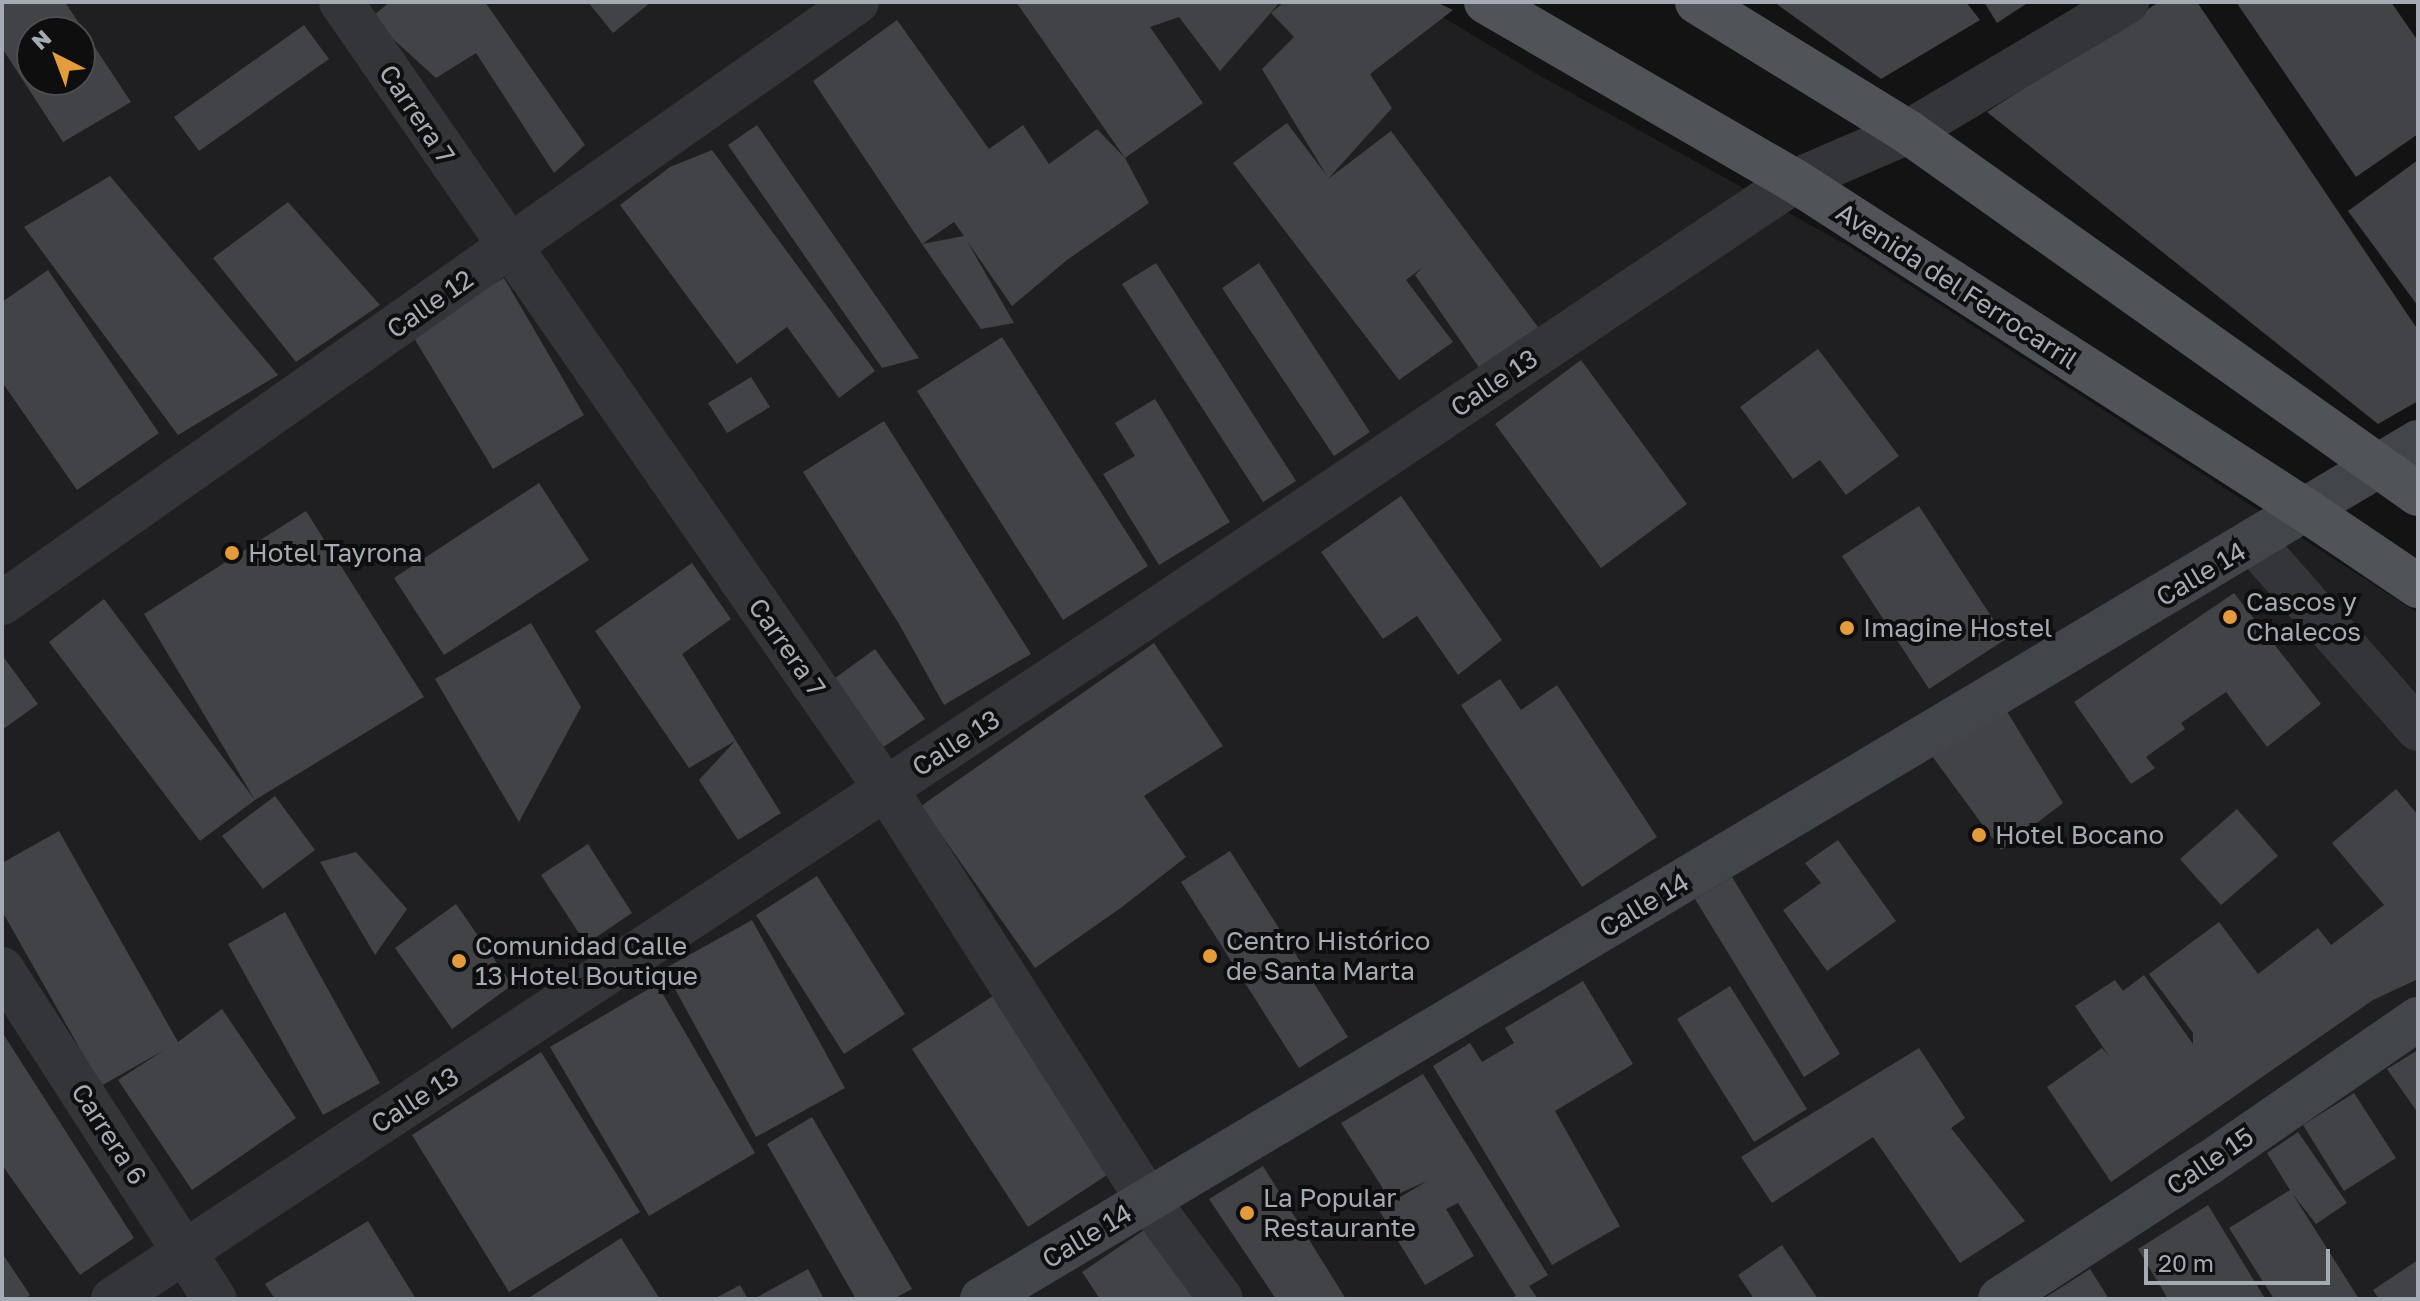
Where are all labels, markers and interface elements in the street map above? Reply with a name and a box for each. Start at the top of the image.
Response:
north arrow [16,16,96,96]
text: N [26,24,56,55]
street label: Carrera 7 [373,59,461,169]
street label: Avenida del Ferrocarril [1831,196,2083,376]
street label: Calle 12 [381,263,479,345]
street label: Calle 13 [1445,343,1543,423]
street label: Calle 14 [2151,535,2251,613]
place label: Hotel Tayrona [248,537,422,569]
marker: Hotel Tayrona [223,544,241,562]
place label: Cascos y Chalecos [2246,586,2361,648]
street label: Carrera 7 [742,592,832,702]
marker: Cascos y Chalecos [2221,608,2239,626]
place label: Imagine Hostel [1863,612,2052,644]
marker: Imagine Hostel [1838,619,1856,637]
street label: Calle 13 [906,703,1006,783]
place label: Hotel Bocano [1995,819,2164,851]
marker: Hotel Bocano [1970,826,1988,844]
street label: Calle 14 [1594,866,1694,944]
place label: Centro Histórico de Santa Marta [1226,925,1430,986]
place label: Comunidad Calle 13 Hotel Boutique [475,930,698,992]
marker: Centro Histórico de Santa Marta [1201,947,1219,965]
marker: Comunidad Calle 13 Hotel Boutique [450,952,468,970]
street label: Calle 13 [365,1060,465,1140]
street label: Carrera 6 [65,1078,153,1190]
street label: Calle 15 [2161,1121,2259,1201]
place label: La Popular Restaurante [1263,1182,1416,1244]
street label: Calle 14 [1037,1197,1137,1275]
marker: La Popular Restaurante [1238,1204,1256,1222]
scale bar [2148,1233,2334,1283]
text: 20 m [2158,1248,2214,1277]

